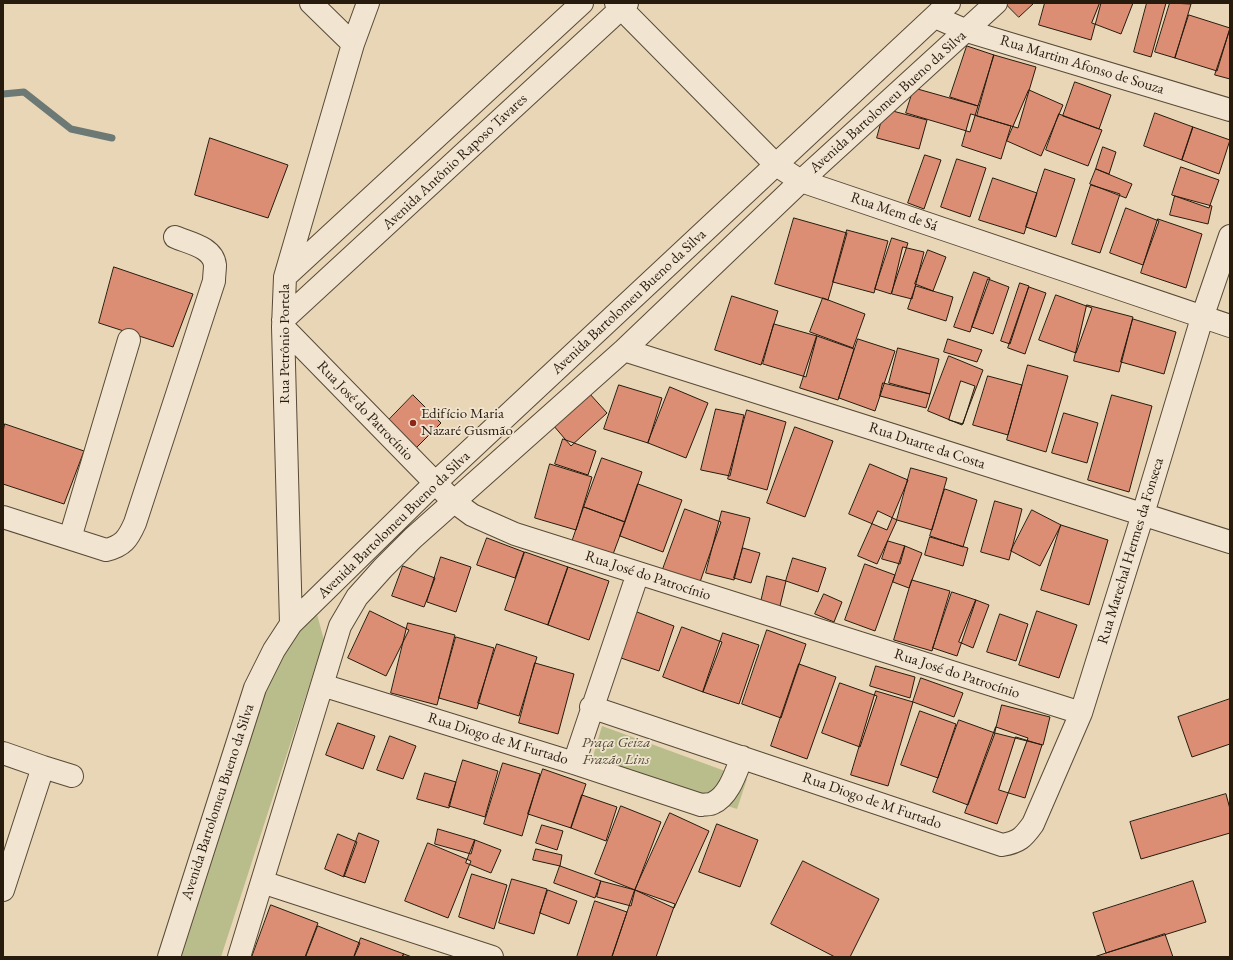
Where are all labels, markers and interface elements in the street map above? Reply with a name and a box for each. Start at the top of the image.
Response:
street label: Avenida Bartolomeu Bueno da Silva [806,27,970,177]
street label: Rua Martim Afonso de Souza [998,31,1166,99]
street label: Avenida Antônio Raposo Tavares [379,90,531,234]
street label: Rua Mem de Sá [848,189,940,235]
street label: Avenida Bartolomeu Bueno da Silva [548,226,710,378]
street label: Rua Petrônio Portela [276,284,294,404]
street label: Rua José do Patrocínio [313,358,417,464]
place label: Edifício Maria Nazaré Gusmão [421,405,513,440]
marker: Edifício Maria Nazaré Gusmão [408,418,418,428]
street label: Rua Duarte da Costa [866,419,988,473]
street label: Avenida Bartolomeu Bueno da Silva [314,447,474,603]
street label: Rua Marechal Hermes da Fonseca [1094,456,1168,646]
street label: Rua José do Patrocínio [583,547,713,605]
street label: Rua José do Patrocínio [892,645,1022,703]
street label: Avenida Bartolomeu Bueno da Silva [178,702,258,902]
street label: Rua Diogo de M Furtado [425,709,571,769]
park label: Praça Geiza Frazão Lins [581,734,651,769]
street label: Rua Diogo de M Furtado [800,769,944,833]

